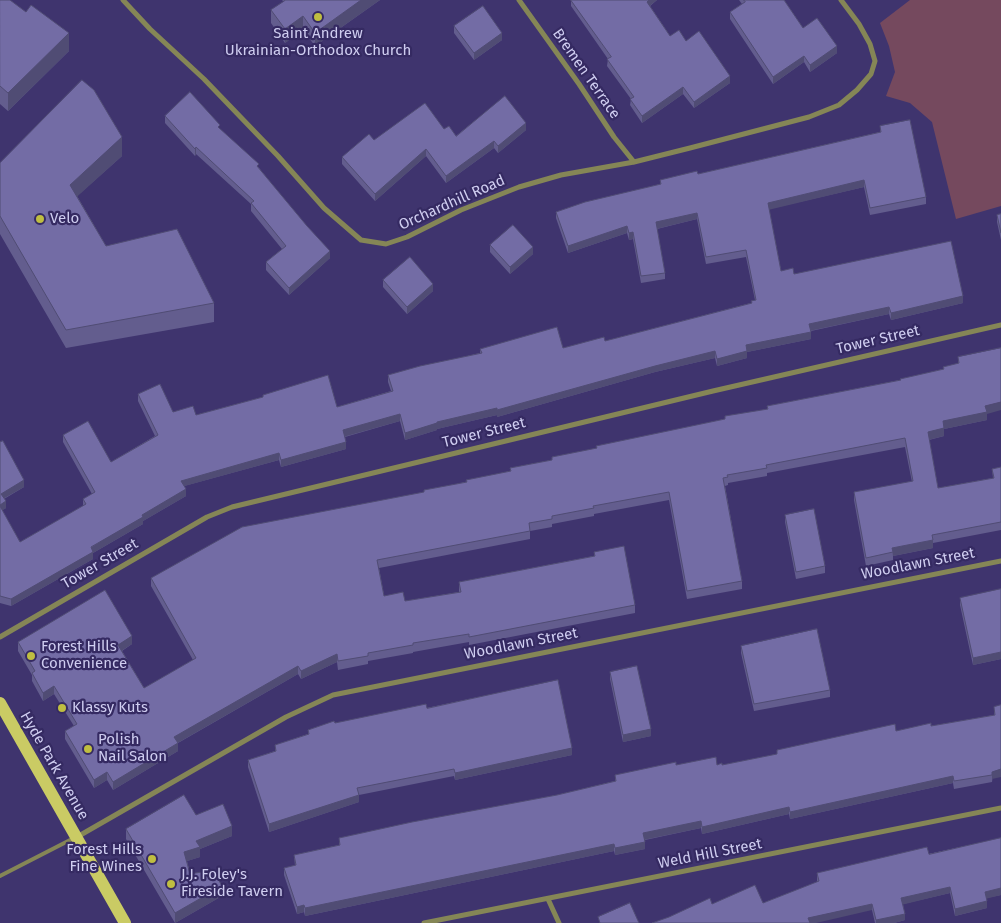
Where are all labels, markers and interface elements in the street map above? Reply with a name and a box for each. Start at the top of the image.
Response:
marker: Saint Andrew Ukrainian-Orthodox Church [312,11,324,23]
place label: Saint Andrew Ukrainian-Orthodox Church [225,25,411,60]
street label: Bremen Terrace [548,26,624,122]
street label: Orchardhill Road [396,171,508,235]
place label: Velo [50,210,79,228]
marker: Velo [34,213,46,225]
street label: Tower Street [835,322,921,358]
street label: Tower Street [441,414,527,452]
street label: Tower Street [59,535,141,593]
street label: Woodlawn Street [860,544,976,584]
street label: Woodlawn Street [463,624,579,664]
place label: Forest Hills Convenience [41,638,127,673]
marker: Forest Hills Convenience [25,650,37,662]
place label: Klassy Kuts [72,699,148,717]
marker: Klassy Kuts [56,702,68,714]
street label: Hyde Park Avenue [16,709,92,823]
place label: Polish Nail Salon [98,731,167,766]
marker: Polish Nail Salon [82,743,94,755]
street label: Weld Hill Street [656,835,764,873]
place label: Forest Hills Fine Wines [66,841,142,876]
marker: Forest Hills Fine Wines [146,853,158,865]
place label: J.J. Foley's Fireside Tavern [181,866,283,901]
marker: J.J. Foley's Fireside Tavern [165,878,177,890]

